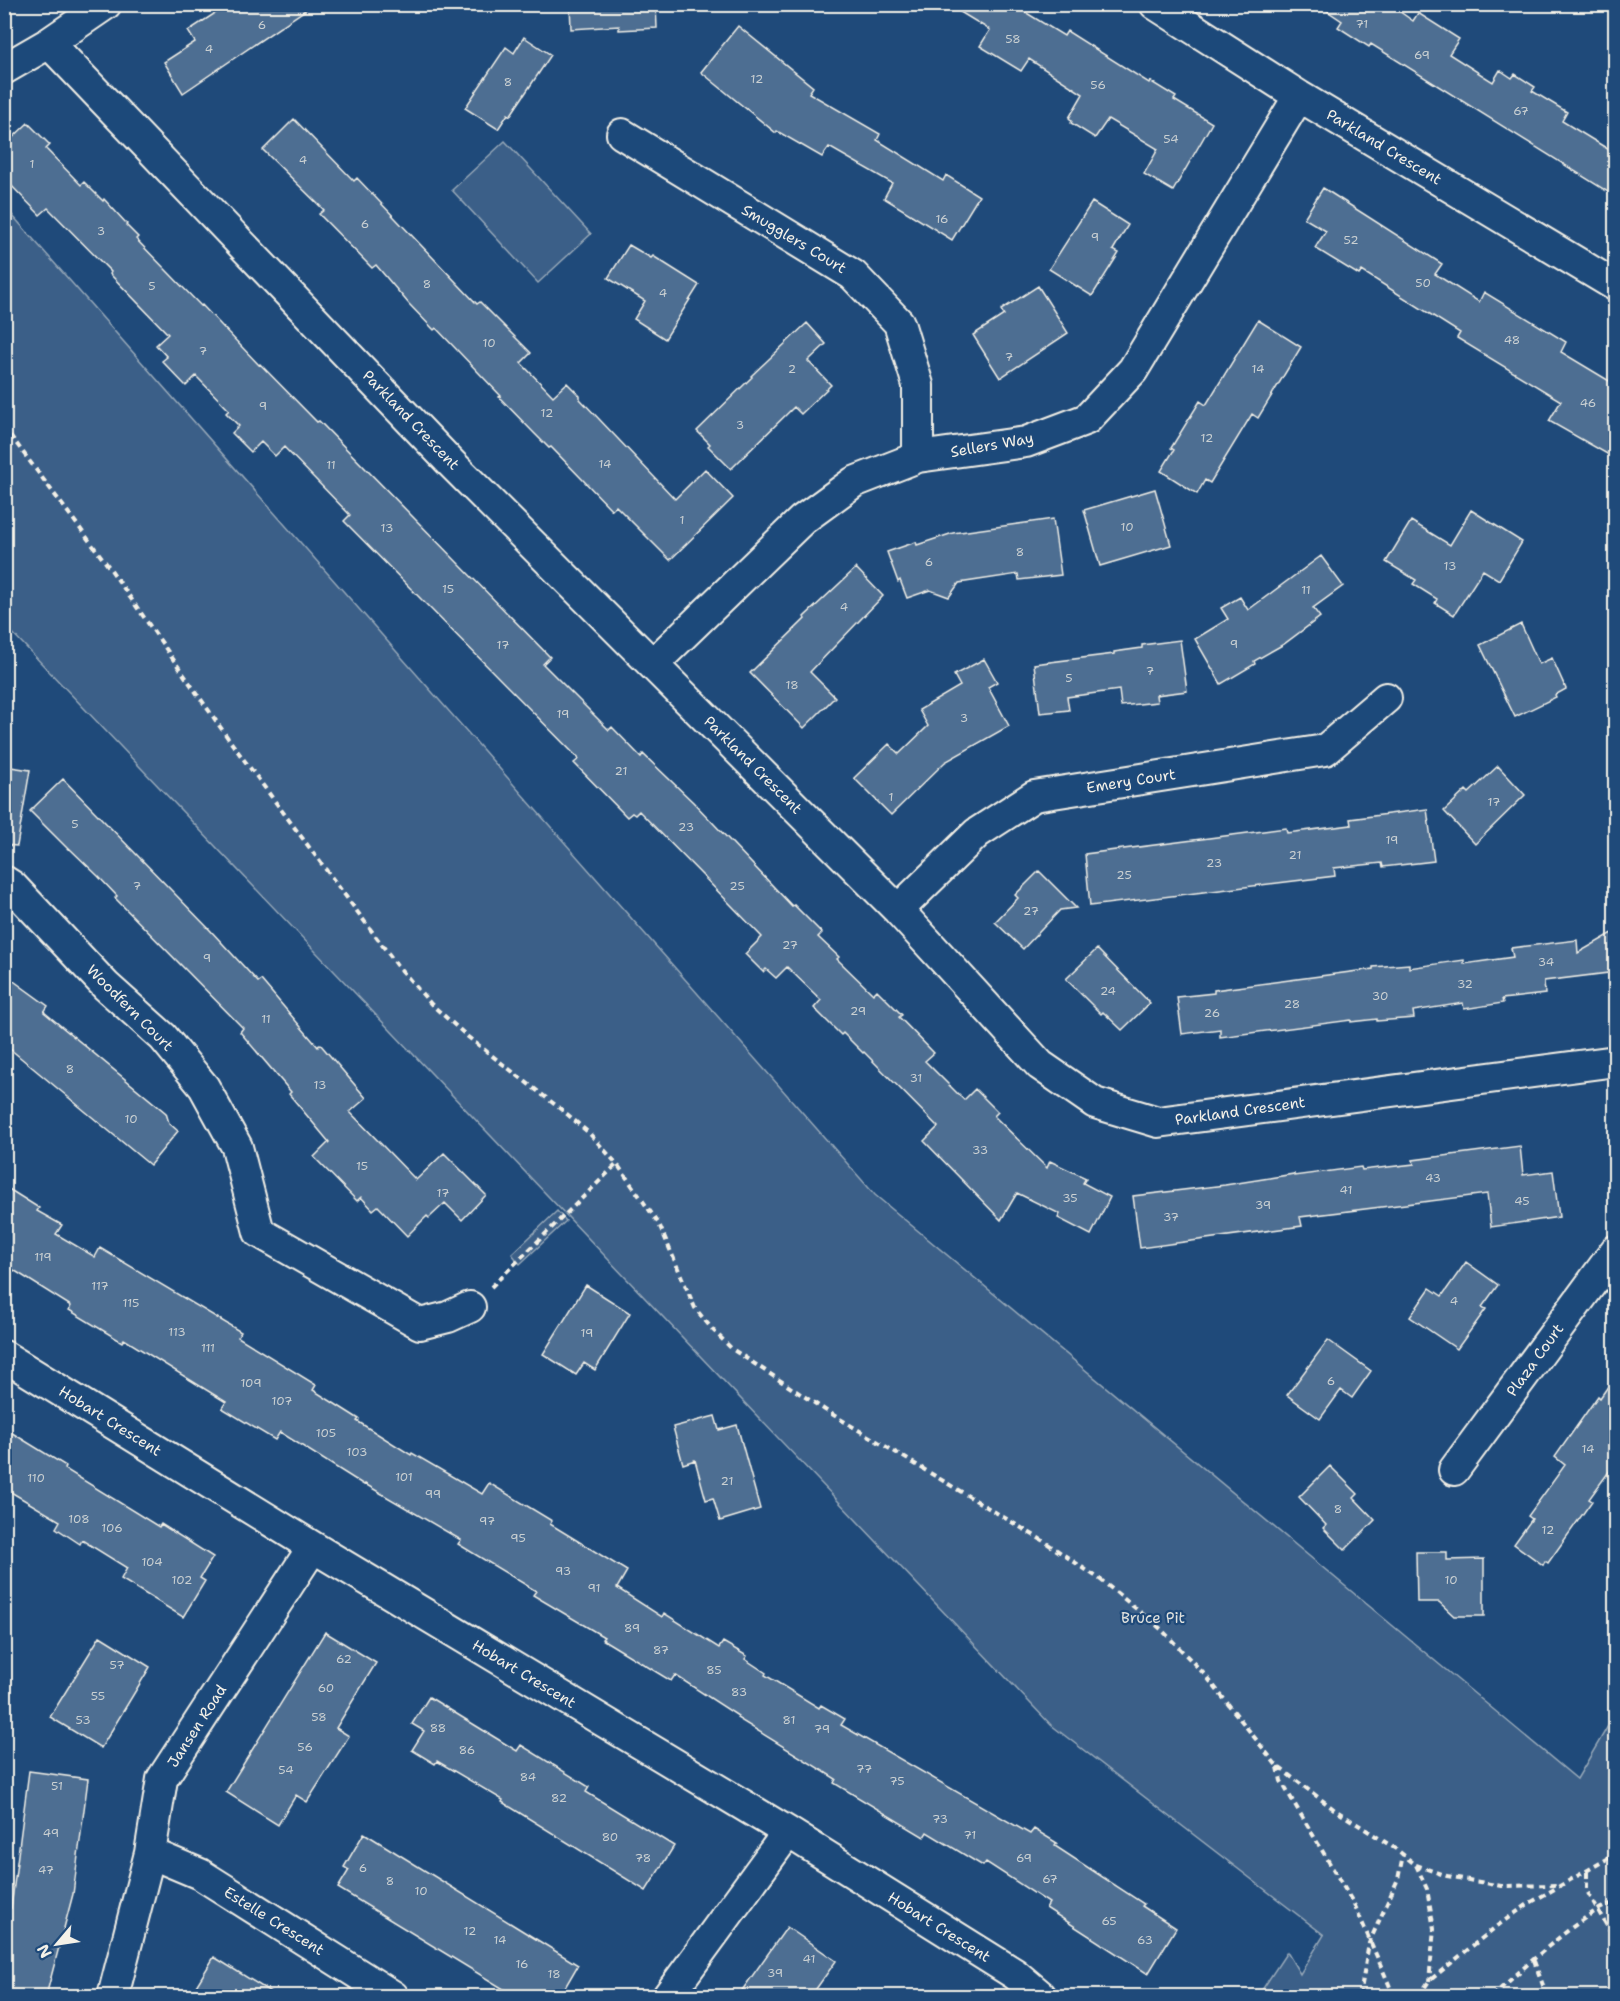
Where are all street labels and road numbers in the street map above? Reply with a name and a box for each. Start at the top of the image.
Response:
street label: Parkland Crescent [1323,105,1445,189]
street label: Smugglers Court [738,200,850,278]
street label: Parkland Crescent [358,366,464,474]
street label: Sellers Way [949,428,1035,462]
street label: Parkland Crescent [700,712,806,818]
street label: Emery Court [1085,764,1177,798]
street label: Woodfern Court [82,960,178,1056]
street label: Parkland Crescent [1174,1092,1306,1130]
street label: Plaza Court [1502,1320,1568,1400]
street label: Hobart Crescent [55,1381,165,1461]
street label: Hobart Crescent [468,1635,580,1713]
street label: Jansen Road [163,1680,231,1771]
street label: Estelle Crescent [220,1882,328,1960]
street label: Hobart Crescent [884,1887,994,1967]

